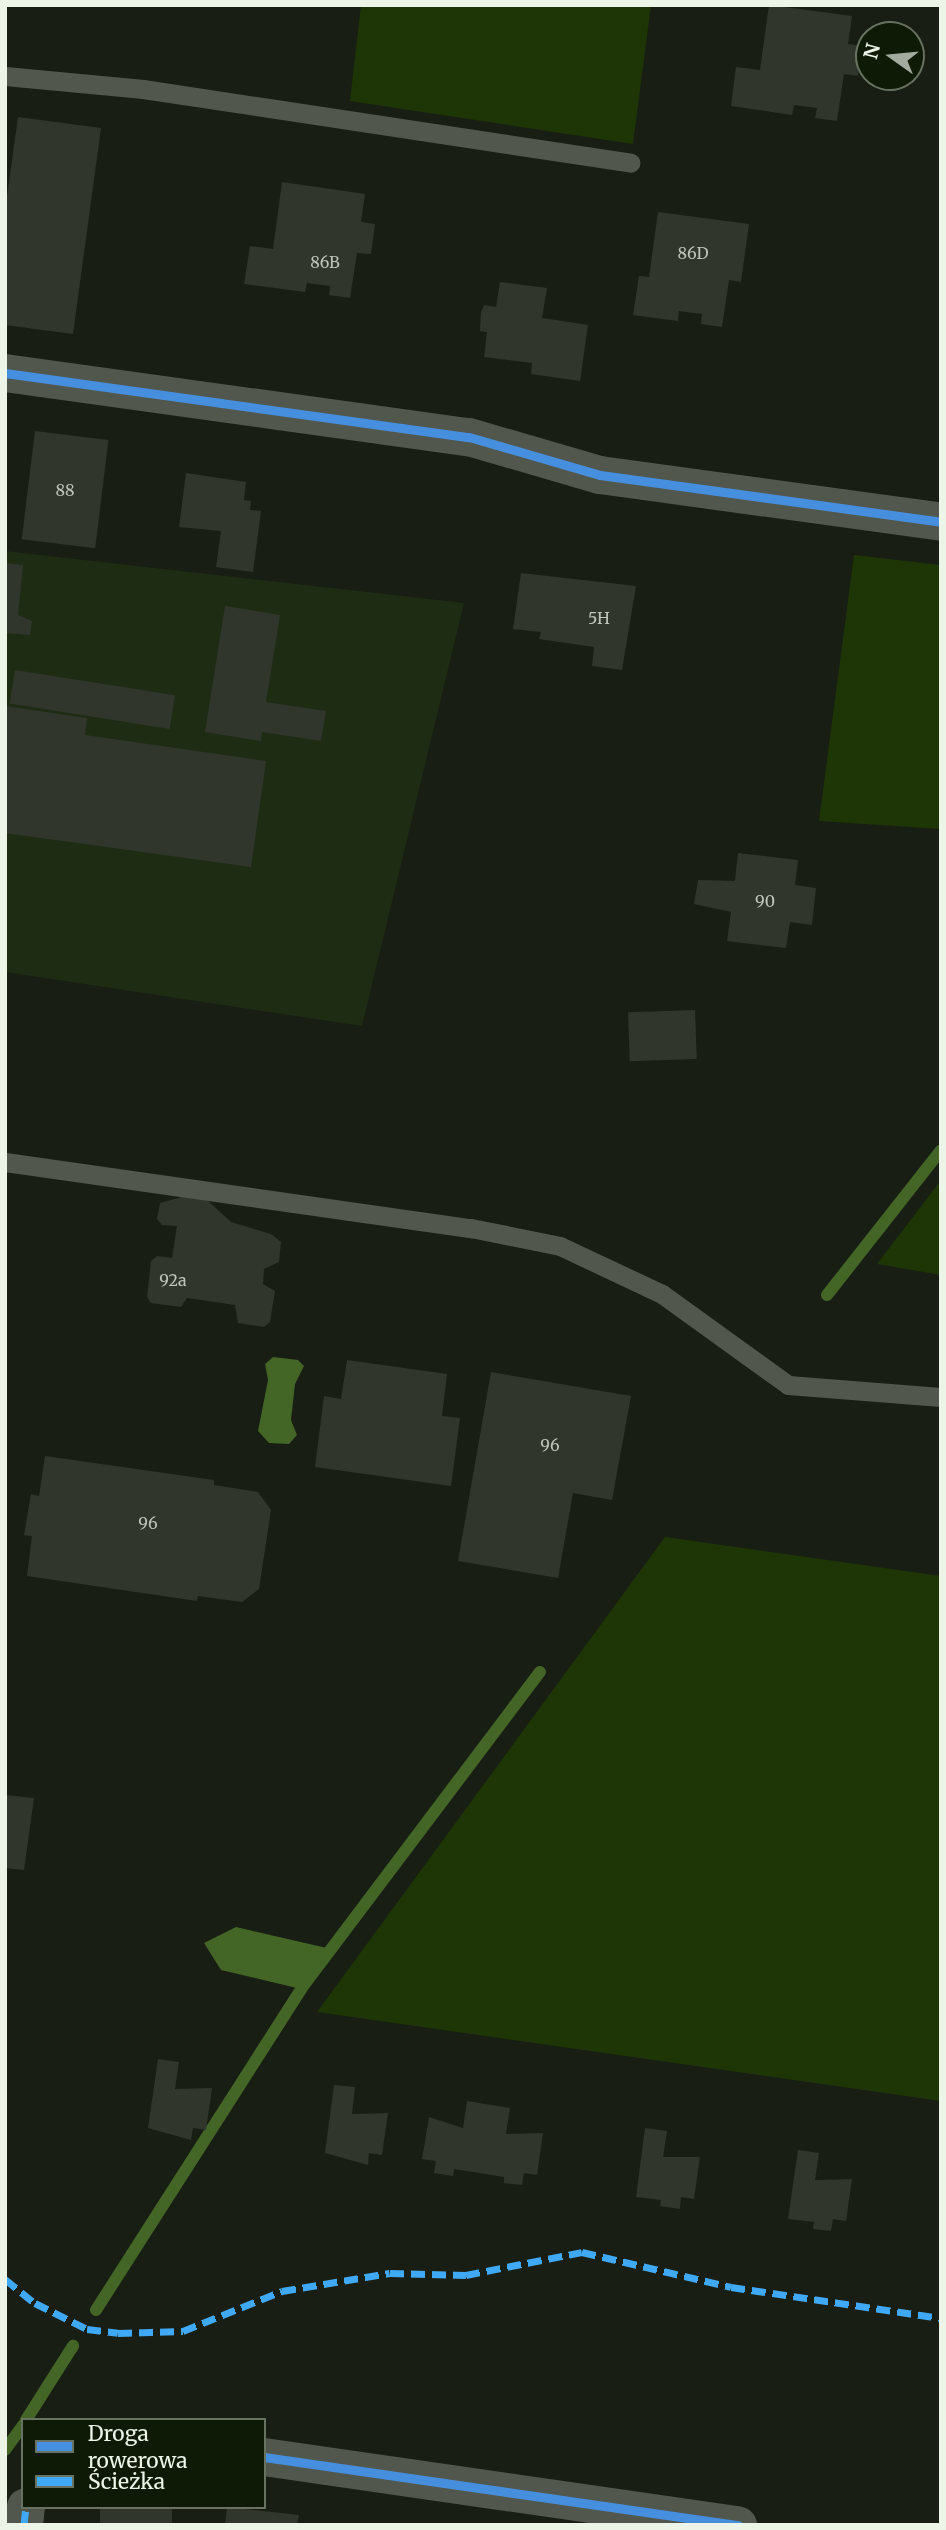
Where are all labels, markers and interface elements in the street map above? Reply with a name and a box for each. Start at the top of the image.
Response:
north arrow [855,21,925,91]
text: N [858,41,885,61]
house number: 86D [678,243,708,263]
house number: 86B [310,252,340,272]
house number: 88 [55,480,75,500]
house number: 5H [588,608,610,628]
house number: 90 [755,891,775,911]
house number: 92a [159,1270,187,1290]
house number: 96 [540,1435,560,1455]
house number: 96 [138,1513,158,1533]
legend [21,2418,266,2509]
text: Droga rowerowa [88,2420,187,2474]
text: Ścieżka [88,2468,165,2495]

